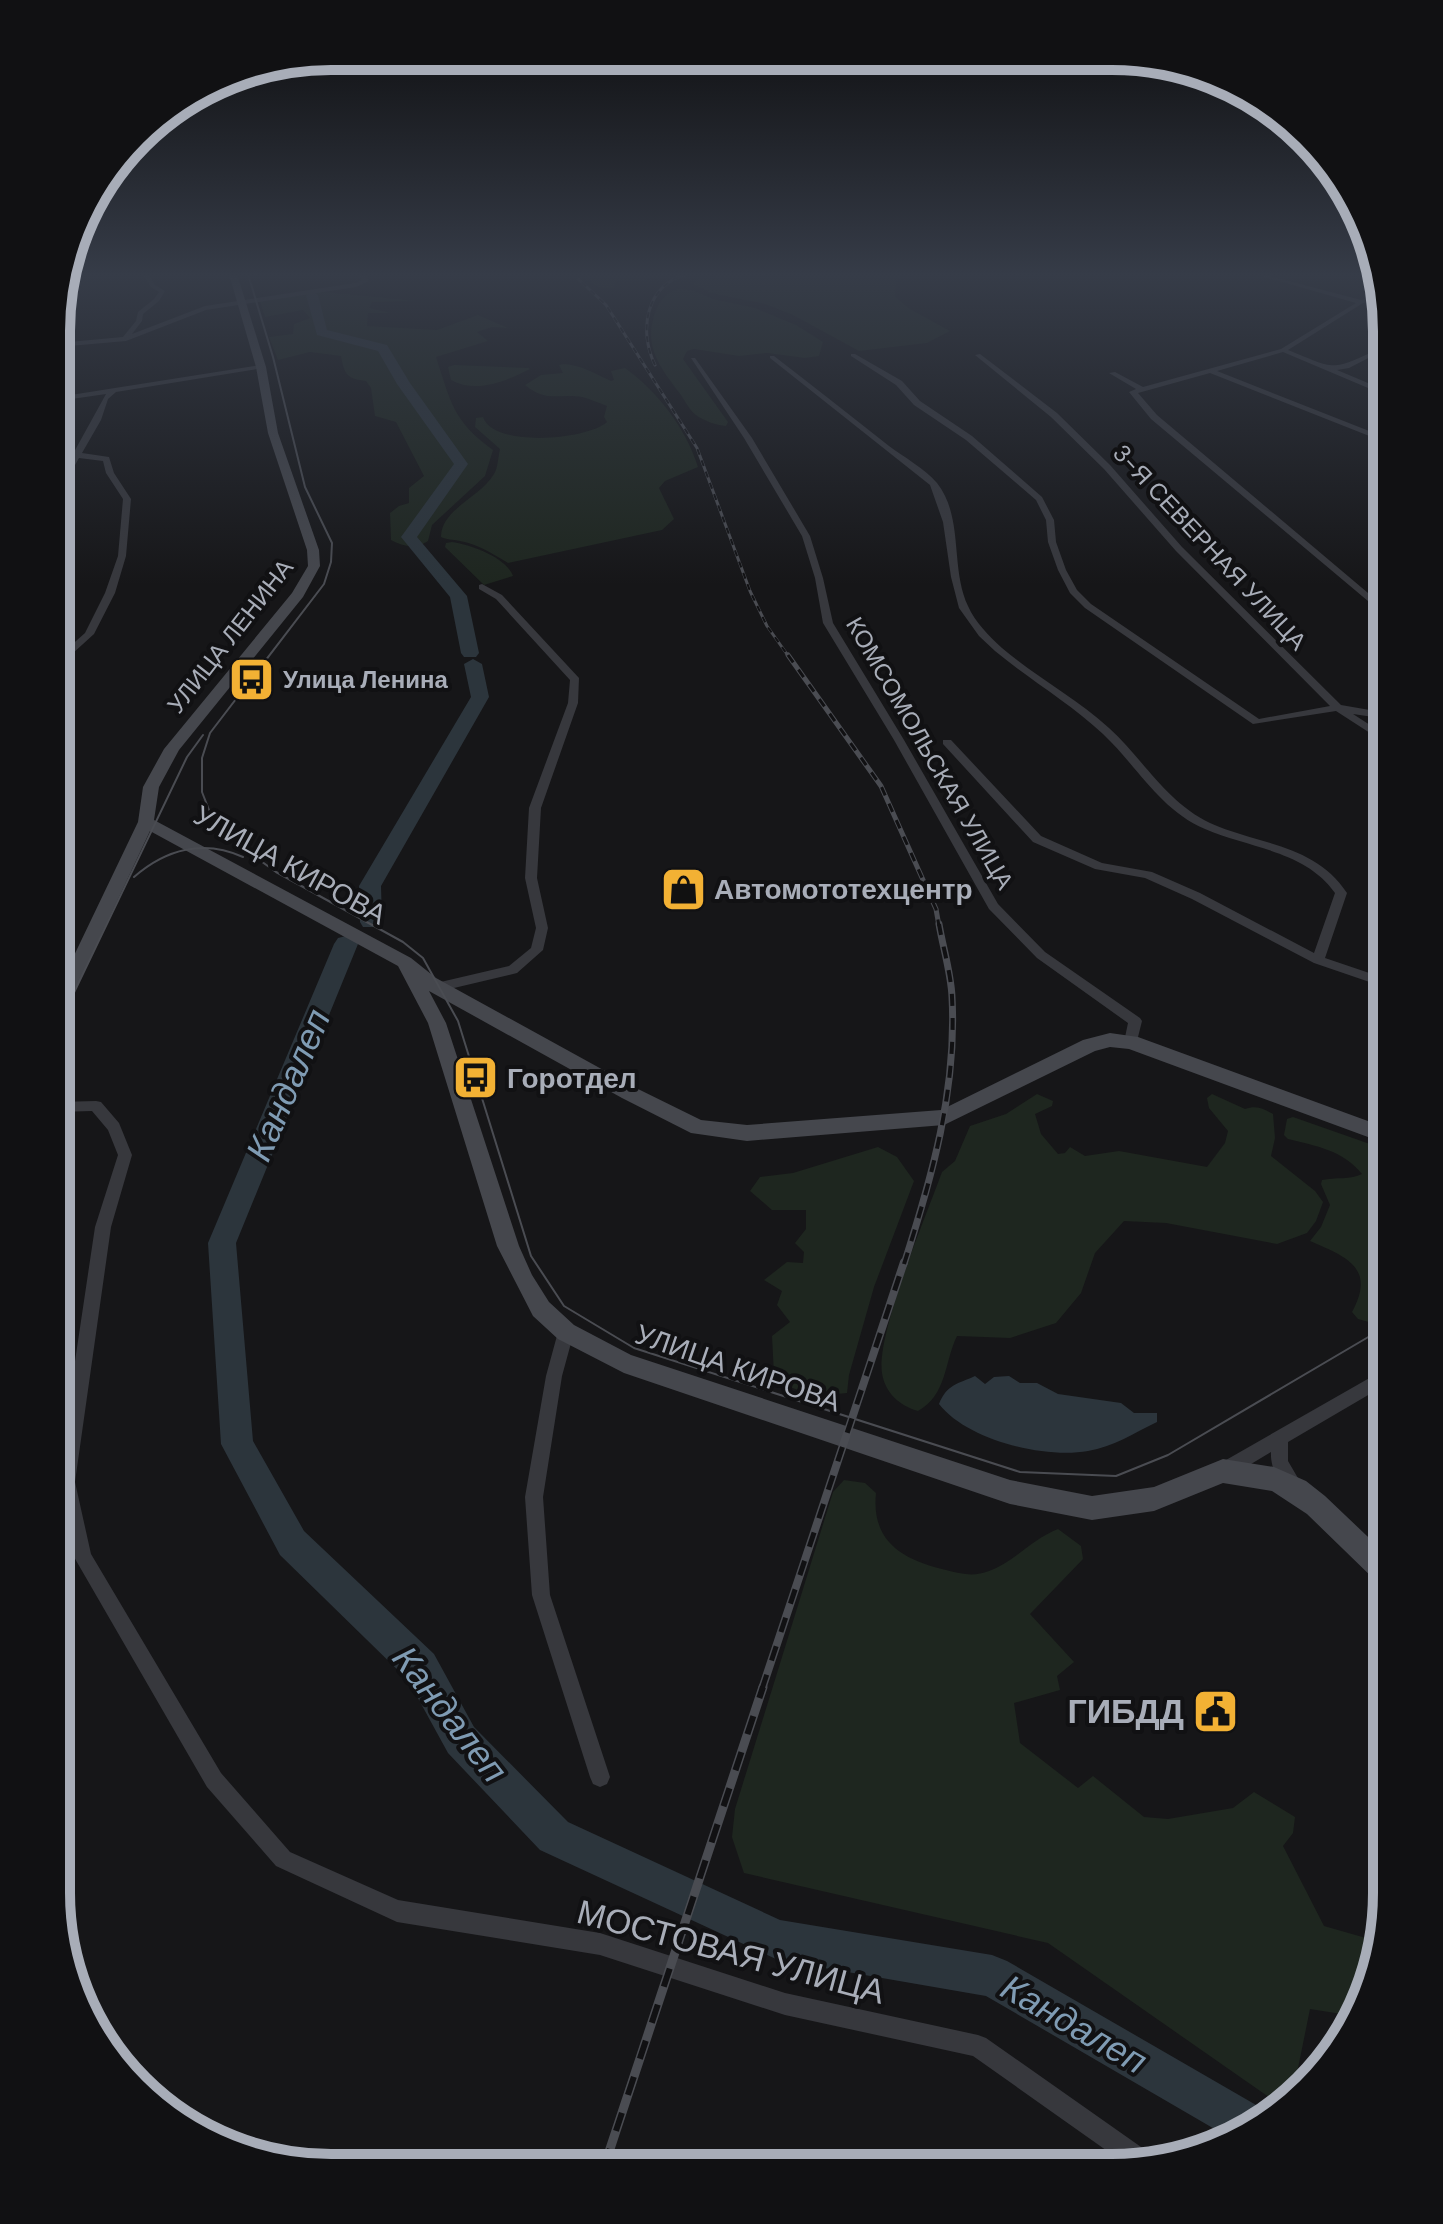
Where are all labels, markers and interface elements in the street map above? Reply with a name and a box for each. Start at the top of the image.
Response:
street label: 3-Я СЕВЕРНАЯ УЛИЦА [1106,438,1314,656]
street label: УЛИЦА ЛЕНИНА [160,553,300,719]
street label: КОМСОМОЛЬСКАЯ УЛИЦА [839,611,1021,895]
bus stop icon: Улица Ленина [228,655,276,703]
place label: Улица Ленина [283,664,448,695]
street label: УЛИЦА КИРОВА [187,797,393,933]
shop icon: Автомототехцентр [659,865,707,913]
place label: Автомототехцентр [714,871,973,908]
water label: Кандалеп [235,1002,341,1168]
bus stop icon: Горотдел [452,1054,500,1102]
place label: Горотдел [507,1060,637,1097]
street label: УЛИЦА КИРОВА [630,1316,846,1421]
water label: Кандалеп [382,1636,518,1792]
public building icon: ГИБДД [1191,1687,1239,1735]
place label: ГИБДД [1067,1689,1184,1734]
street label: МОСТОВАЯ УЛИЦА [572,1889,890,2015]
water label: Кандалеп [993,1963,1155,2085]

